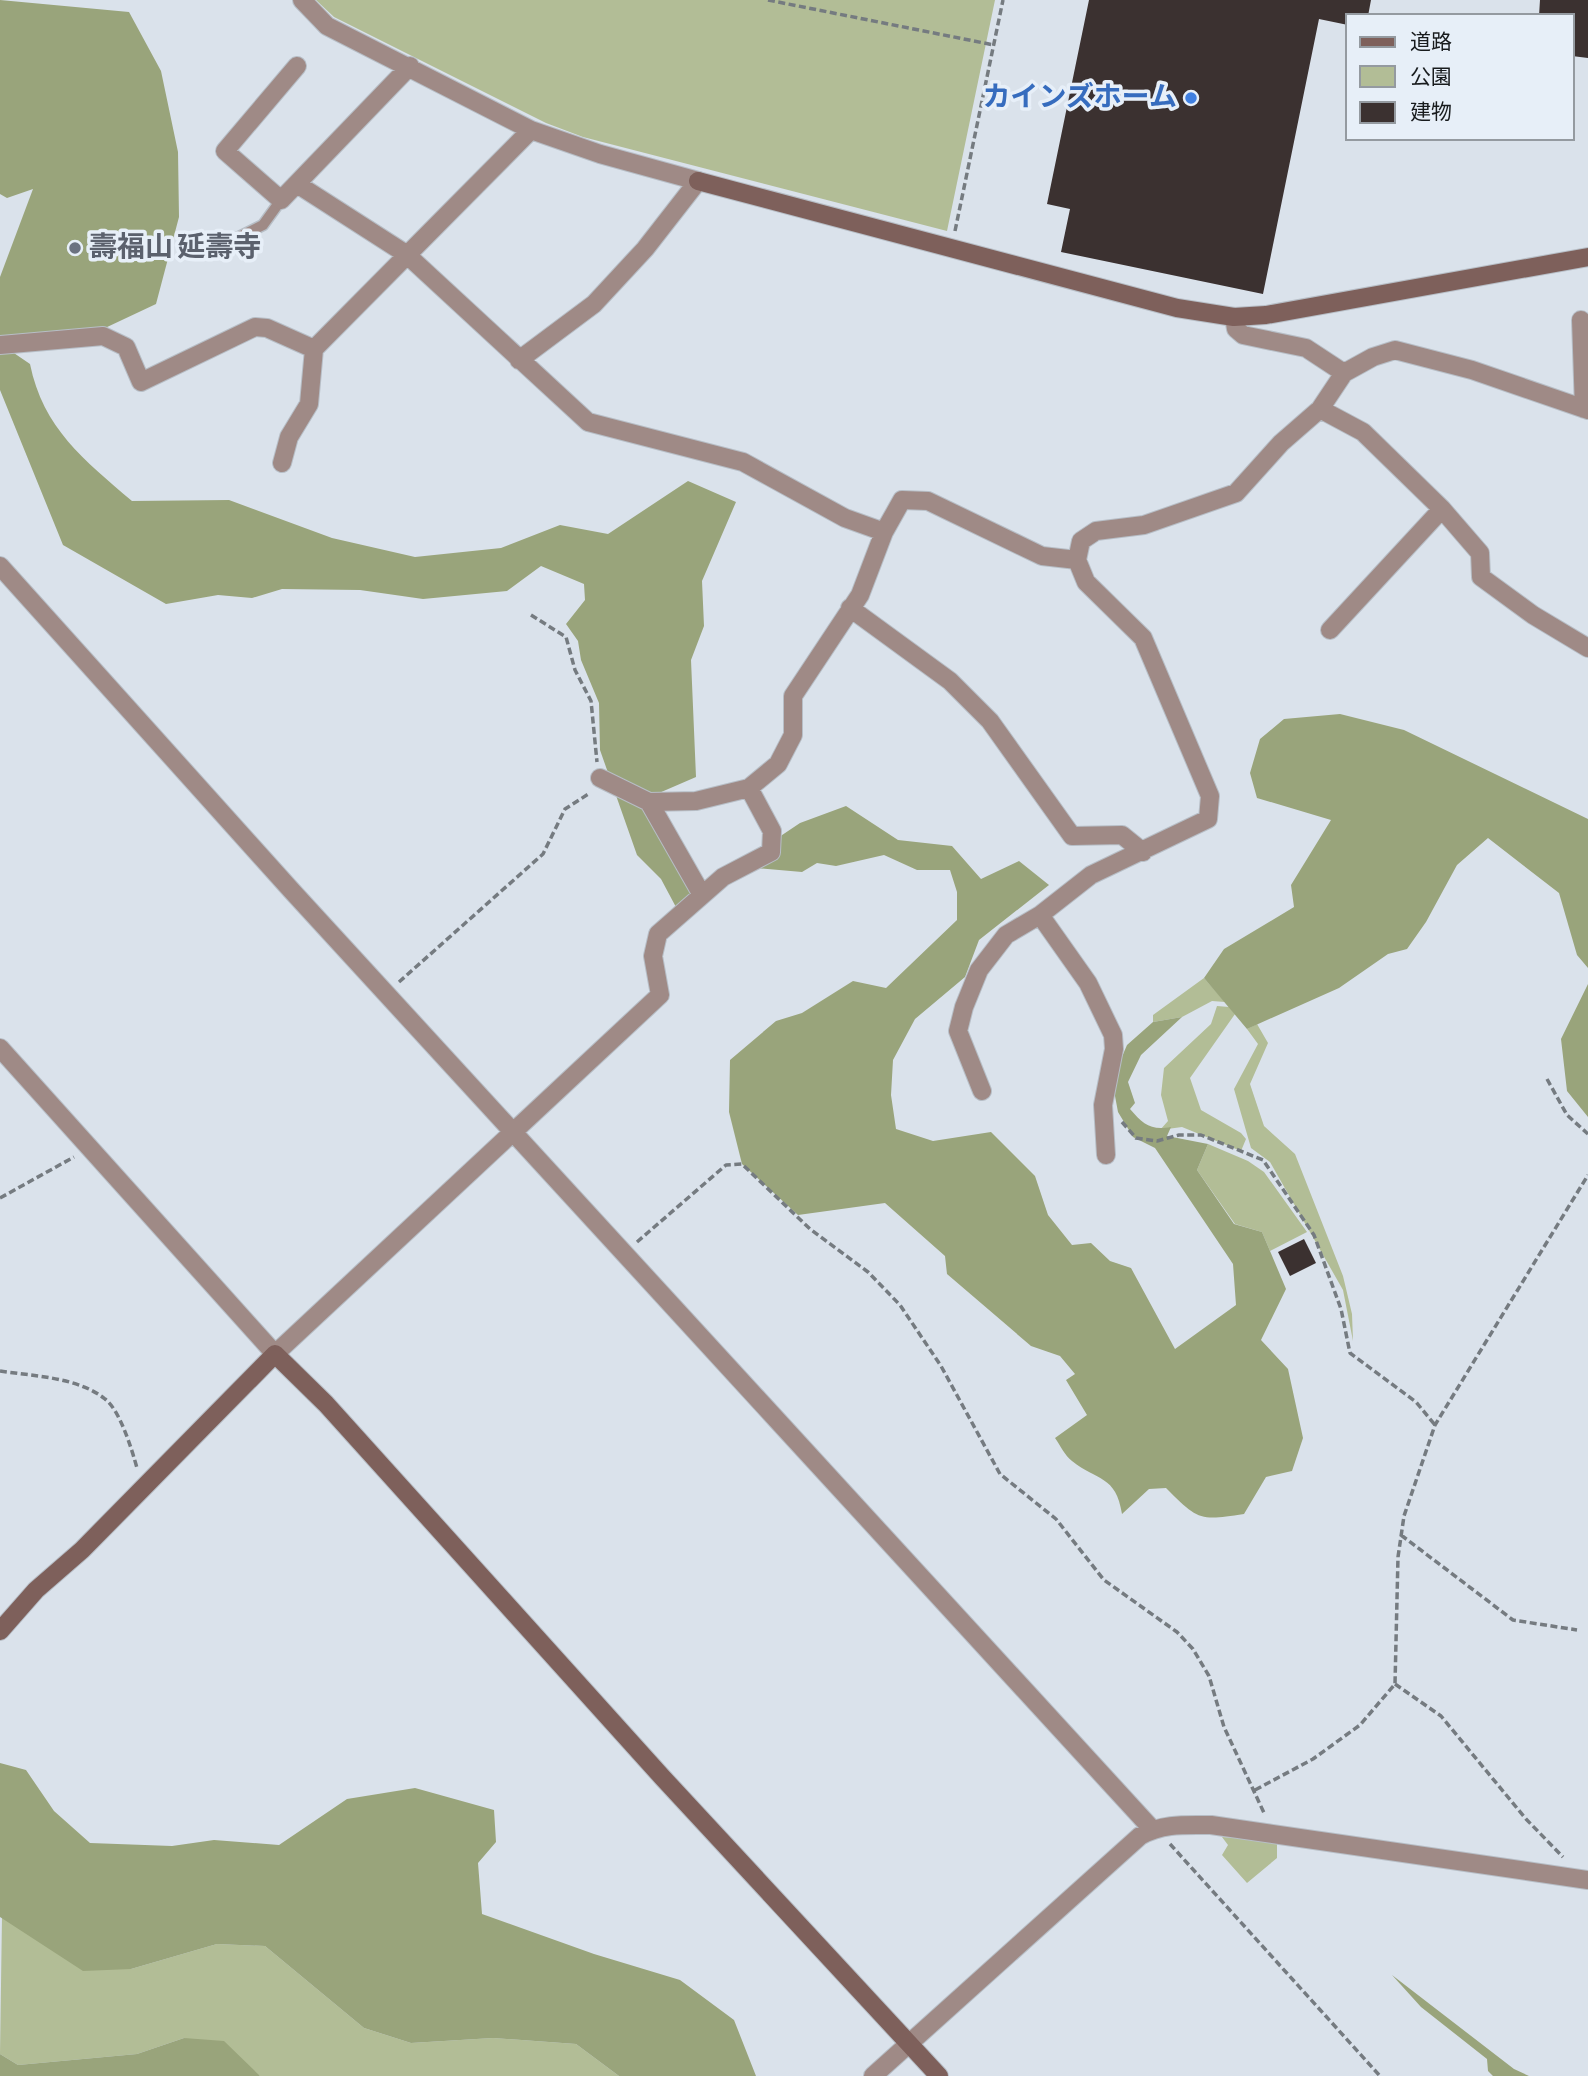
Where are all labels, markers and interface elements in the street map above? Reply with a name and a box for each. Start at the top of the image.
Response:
legend [1346,14,1574,140]
text: 道路 [1410,31,1452,53]
text: 公園 [1410,67,1452,88]
place label: カインズホーム [982,81,1177,112]
marker: カインズホーム [1183,90,1199,106]
text: 建物 [1410,101,1452,123]
place label: 壽福山 延壽寺 [89,231,261,262]
marker: 壽福山 延壽寺 [67,240,83,256]

